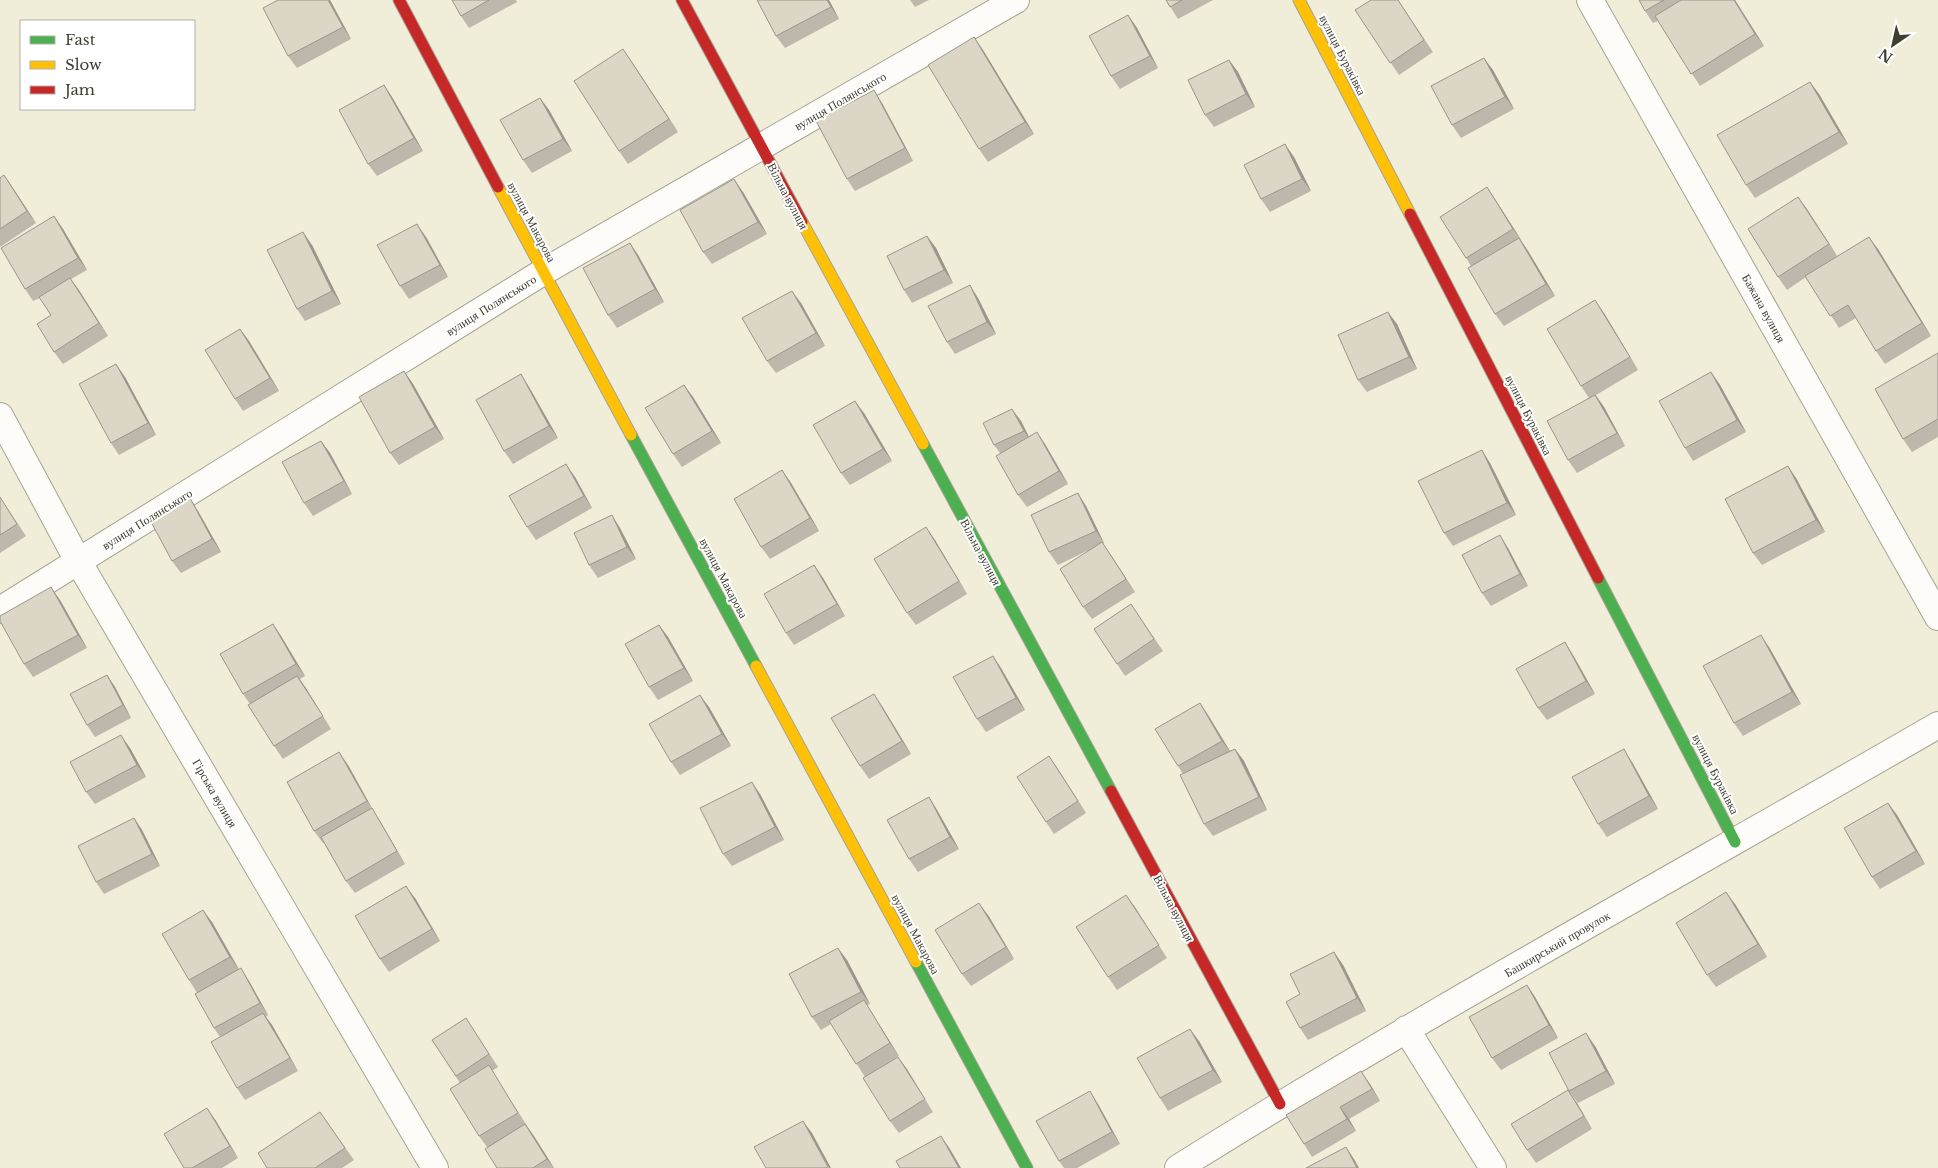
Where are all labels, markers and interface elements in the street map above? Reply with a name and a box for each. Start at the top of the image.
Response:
street label: вулиця Бураківка [1316,12,1370,98]
legend [20,20,195,110]
north arrow [1868,20,1918,70]
text: Fast [65,30,96,49]
text: N [1875,45,1896,67]
text: Slow [65,55,102,74]
street label: вулиця Полянського [791,69,889,133]
text: Jam [63,80,95,99]
street label: Вільна вулиця [764,160,812,232]
street label: вулиця Макарова [505,179,560,265]
street label: вулиця Полянського [443,271,539,339]
street label: Бажана вулиця [1739,271,1789,345]
street label: вулиця Бураківка [1502,372,1556,458]
street label: вулиця Полянського [99,485,195,553]
street label: Вільна вулиця [957,516,1005,588]
street label: вулиця Макарова [697,535,752,621]
street label: вулиця Бураківка [1689,731,1743,817]
street label: Гірська вулиця [189,756,241,830]
street label: Вільна вулиця [1150,872,1198,944]
street label: вулиця Макарова [889,891,944,977]
street label: Башкирський провулок [1501,908,1613,980]

